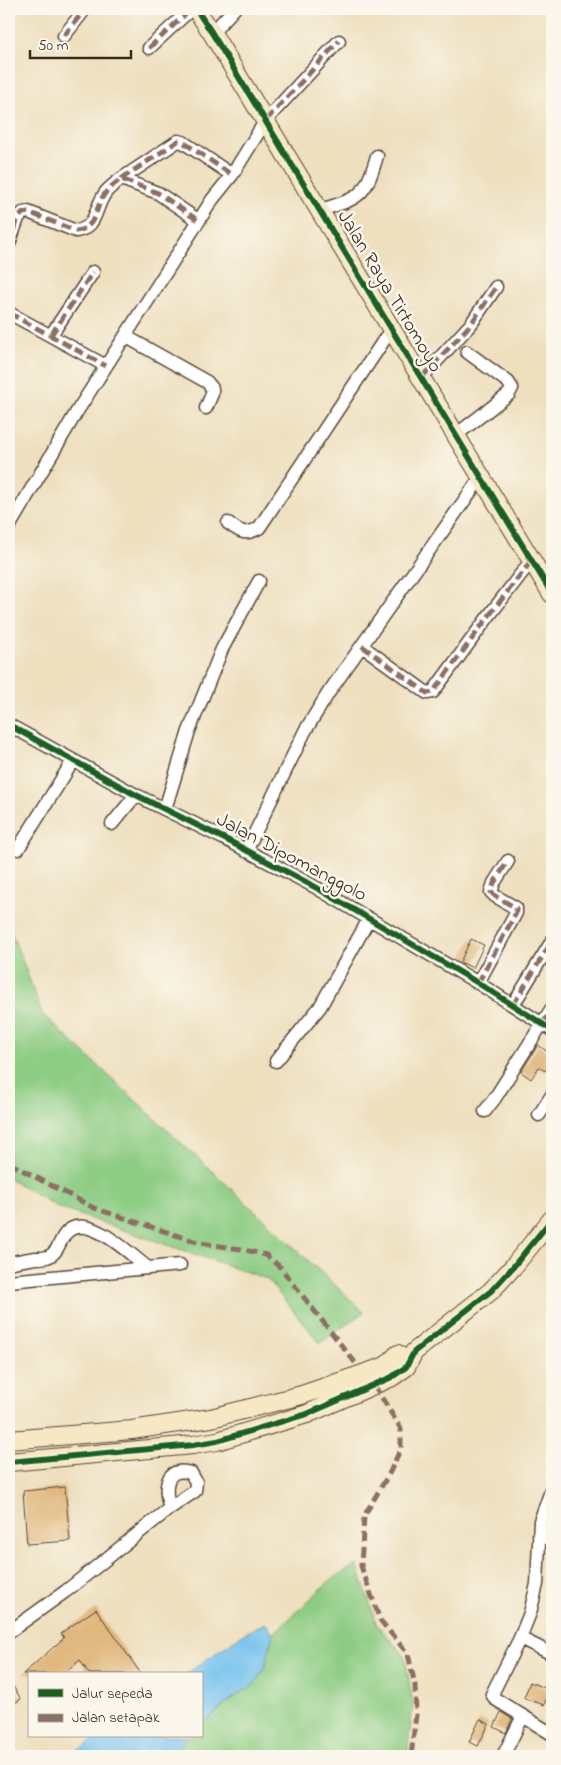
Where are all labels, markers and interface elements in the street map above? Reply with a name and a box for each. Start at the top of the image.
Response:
scale bar [30,28,131,60]
text: 50 m [38,35,69,57]
street label: Jalan Raya Tirtomoyo [329,205,449,379]
street label: Jalan Dipomanggolo [210,806,371,911]
legend [28,1672,202,1738]
text: Jalur sepeda [72,1683,153,1705]
text: Jalan setapak [72,1707,160,1729]

